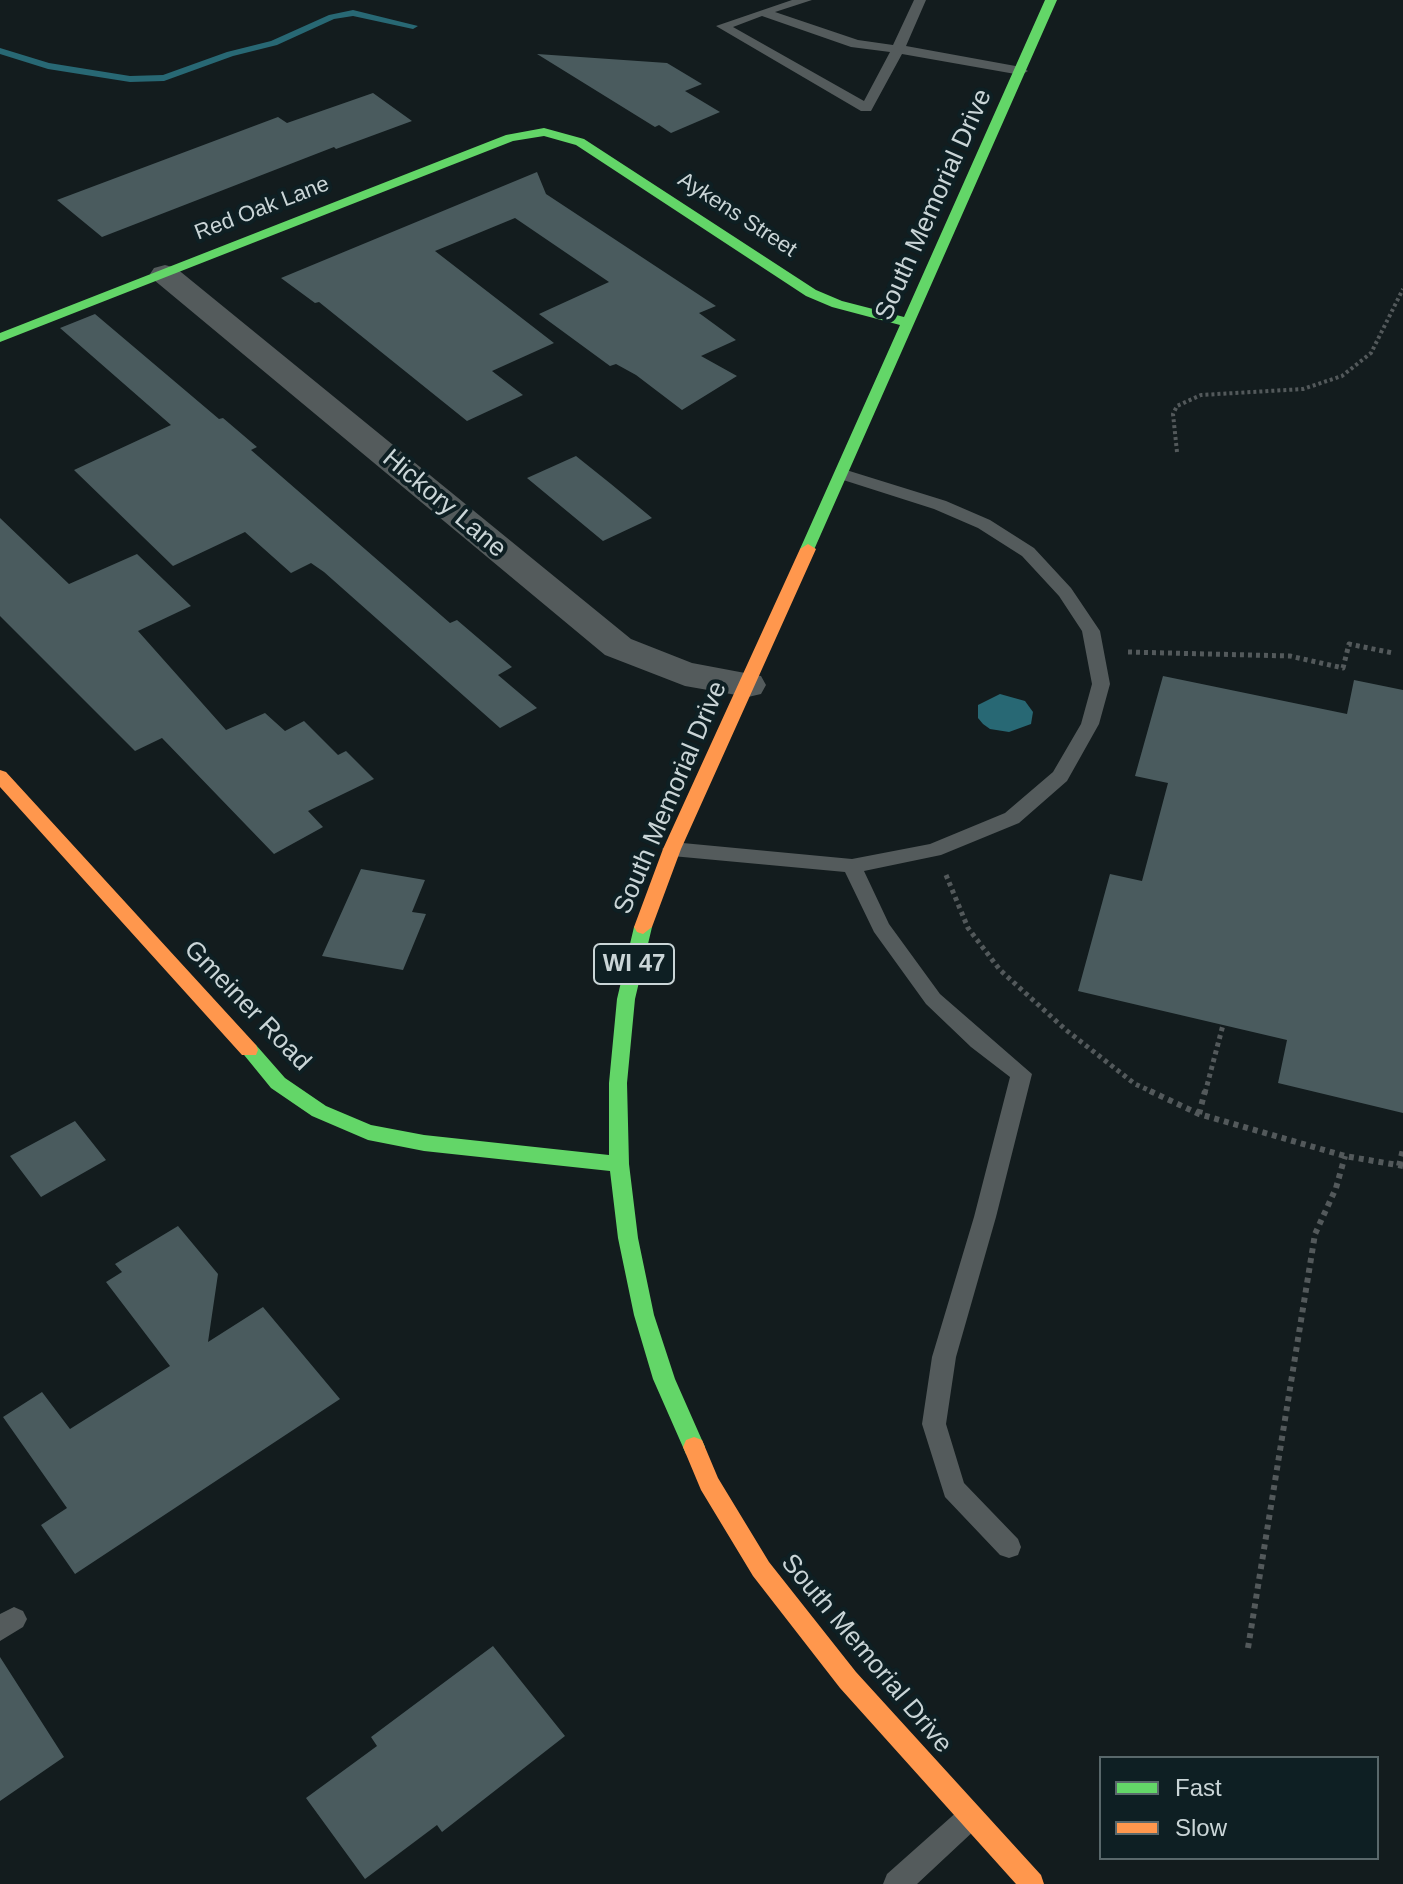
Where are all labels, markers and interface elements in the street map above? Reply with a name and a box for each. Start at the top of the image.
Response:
street label: South Memorial Drive [869,84,999,326]
street label: Aykens Street [673,167,801,263]
street label: Red Oak Lane [191,171,333,247]
street label: Hickory Lane [376,443,512,565]
street label: South Memorial Drive [608,677,734,919]
street label: Gmeiner Road [177,934,317,1078]
road number: WI 47 [594,944,674,984]
street label: South Memorial Drive [774,1548,958,1760]
legend [1099,1756,1379,1860]
text: Fast [1175,1774,1222,1801]
text: Slow [1175,1814,1227,1841]

